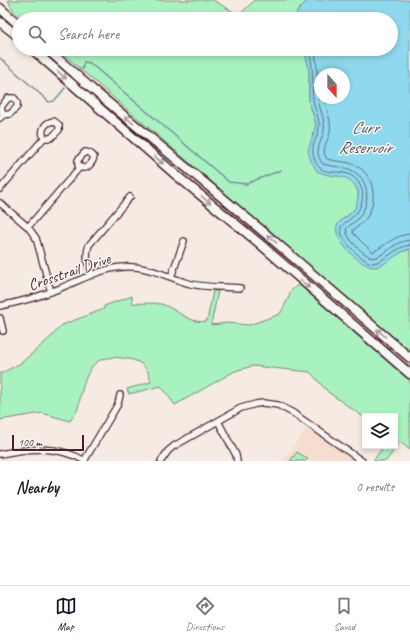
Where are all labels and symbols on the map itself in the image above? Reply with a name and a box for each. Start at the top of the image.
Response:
north arrow [314,68,350,104]
one-way arrow [56,70,67,79]
one-way arrow [124,115,135,124]
water label: Curr Reservoir [339,117,394,158]
one-way arrow [154,156,165,165]
one-way arrow [201,195,211,204]
one-way arrow [266,234,277,243]
street label: Crosstrail Drive [26,248,115,295]
one-way arrow [300,279,311,288]
one-way arrow [375,328,386,337]
scale bar [12,433,84,452]

